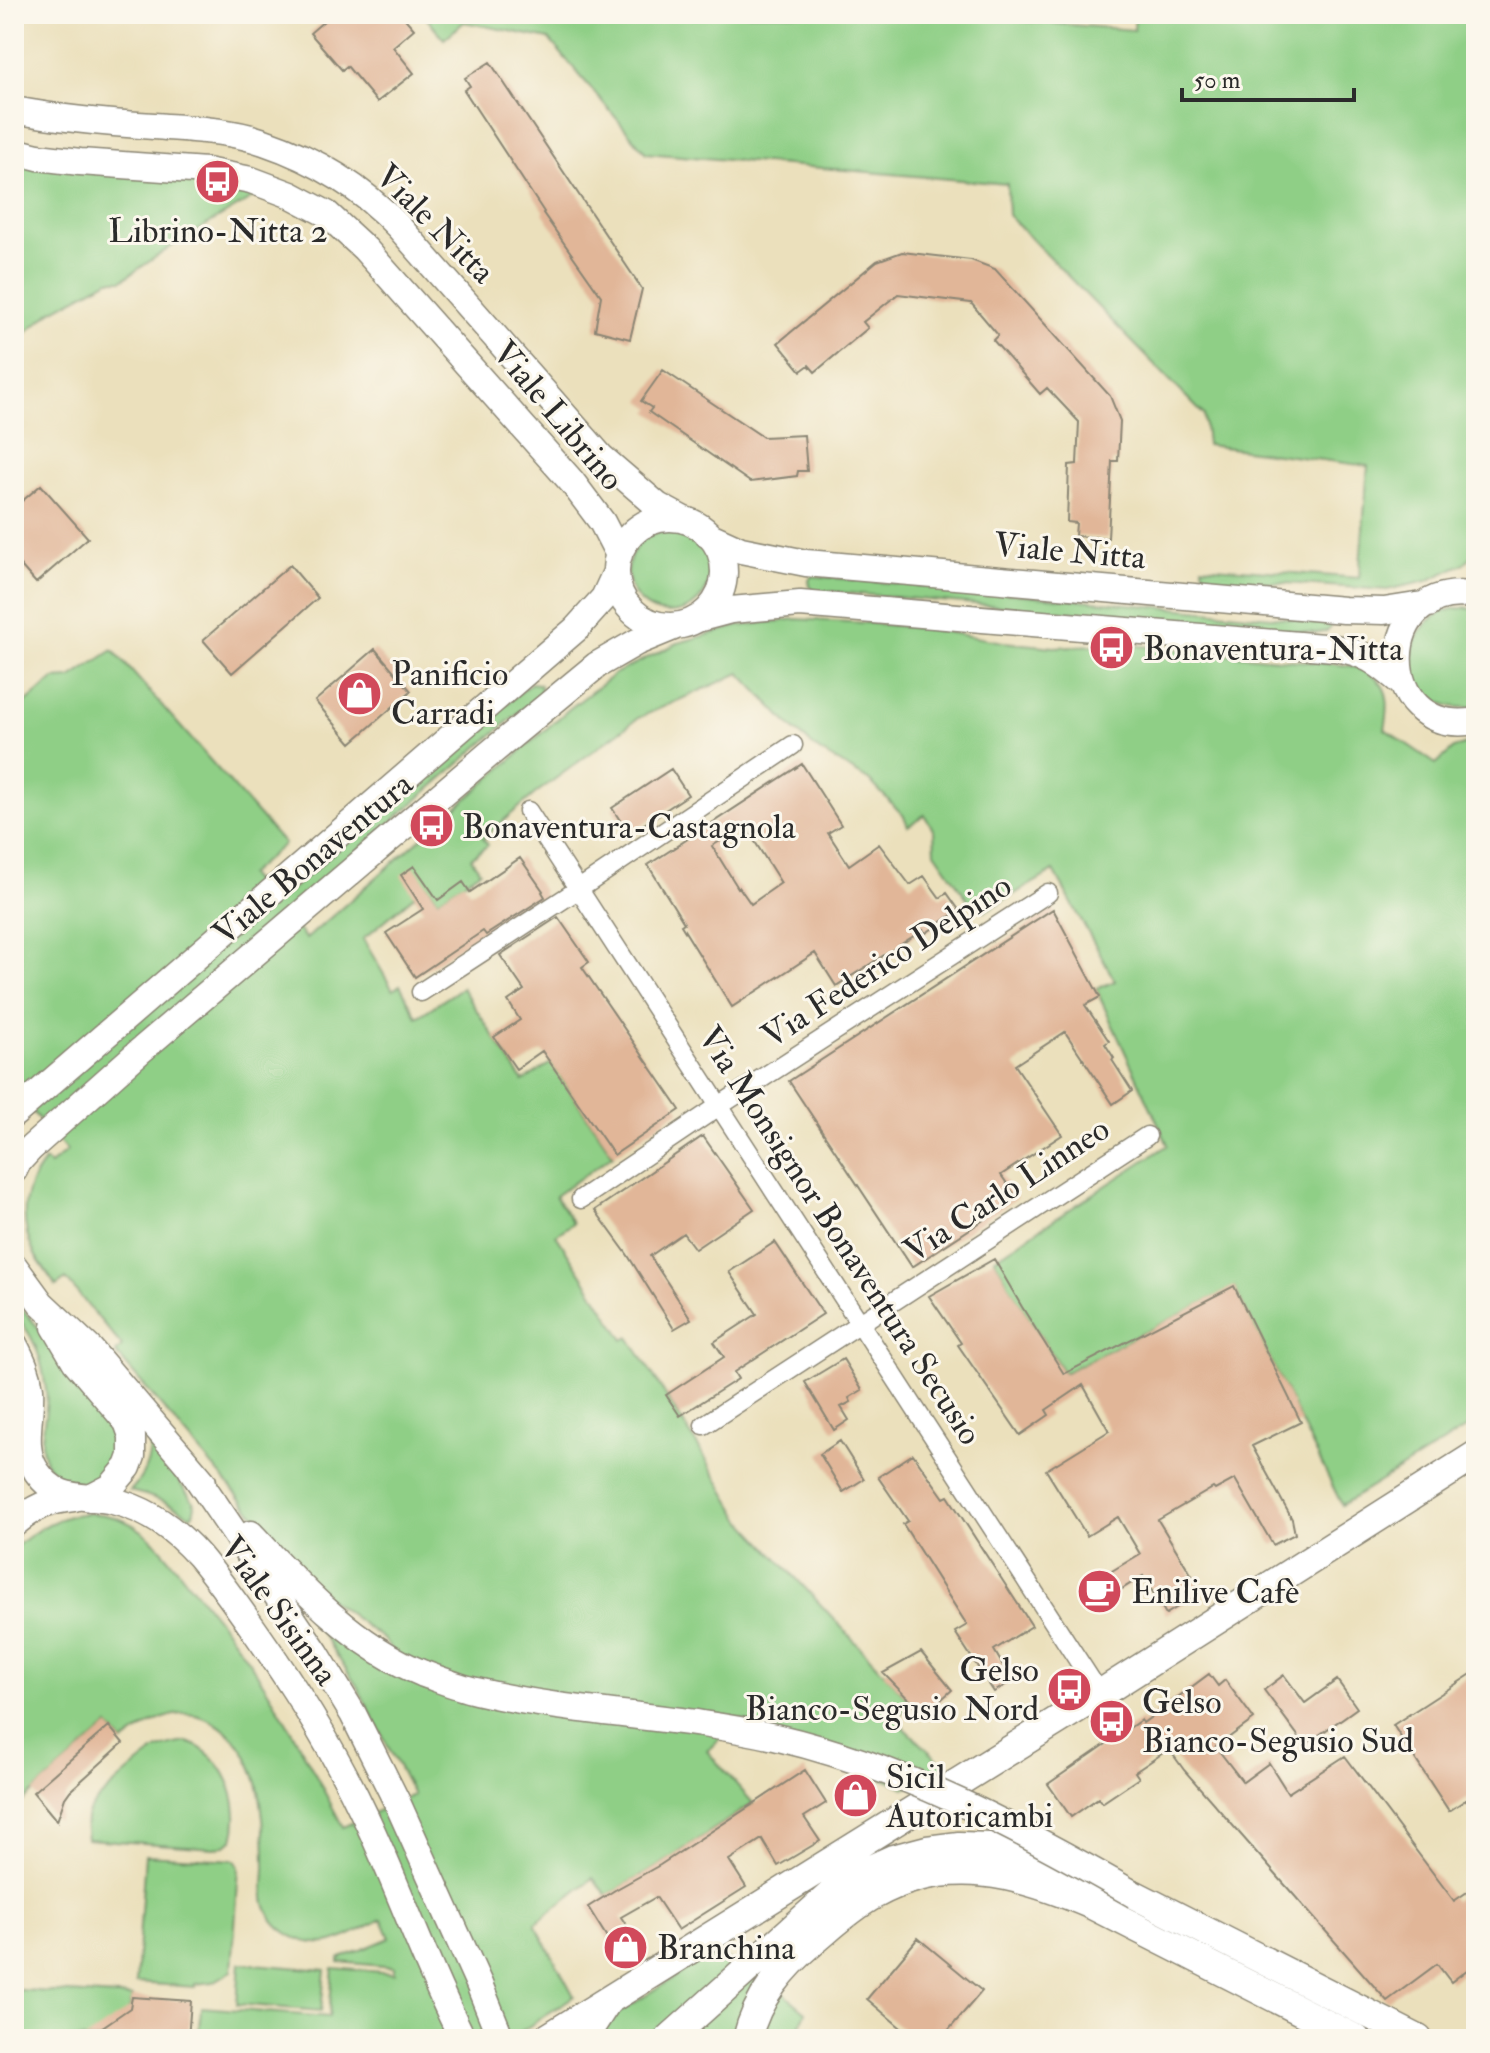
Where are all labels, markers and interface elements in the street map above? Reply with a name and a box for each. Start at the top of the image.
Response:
scale bar [1182,52,1354,102]
text: 50 m [1194,65,1241,96]
street label: Viale Nitta [366,155,505,294]
bus stop icon: Librino-Nitta 2 [194,158,242,206]
place label: Librino-Nitta 2 [108,210,328,253]
street label: Viale Librino [483,332,633,500]
street label: Viale Nitta [992,523,1148,580]
bus stop icon: Bonaventura-Nitta [1088,624,1136,672]
place label: Bonaventura-Nitta [1143,628,1404,671]
place label: Panificio Carradi [391,653,508,735]
shop icon: Panificio Carradi [336,669,384,717]
street label: Viale Bonaventura [204,762,422,955]
bus stop icon: Bonaventura-Castagnola [407,802,455,850]
place label: Bonaventura-Castagnola [462,806,797,849]
street label: Via Federico Delpino [754,865,1020,1058]
street label: Via Monsignor Bonaventura Secusio [688,1018,991,1453]
street label: Via Carlo Linneo [896,1108,1118,1273]
street label: Viale Sisinna [210,1528,348,1695]
cafe icon: Enilive Cafè [1076,1567,1124,1615]
place label: Enilive Cafè [1131,1571,1299,1614]
place label: Gelso Bianco-Segusio Nord [745,1649,1039,1731]
bus stop icon: Gelso Bianco-Segusio Nord [1046,1665,1094,1713]
place label: Gelso Bianco-Segusio Sud [1142,1681,1414,1763]
bus stop icon: Gelso Bianco-Segusio Sud [1087,1697,1135,1745]
place label: Sicil Autoricambi [885,1756,1053,1838]
shop icon: Sicil Autoricambi [831,1772,879,1820]
shop icon: Branchina [602,1923,650,1971]
place label: Branchina [657,1927,796,1970]

